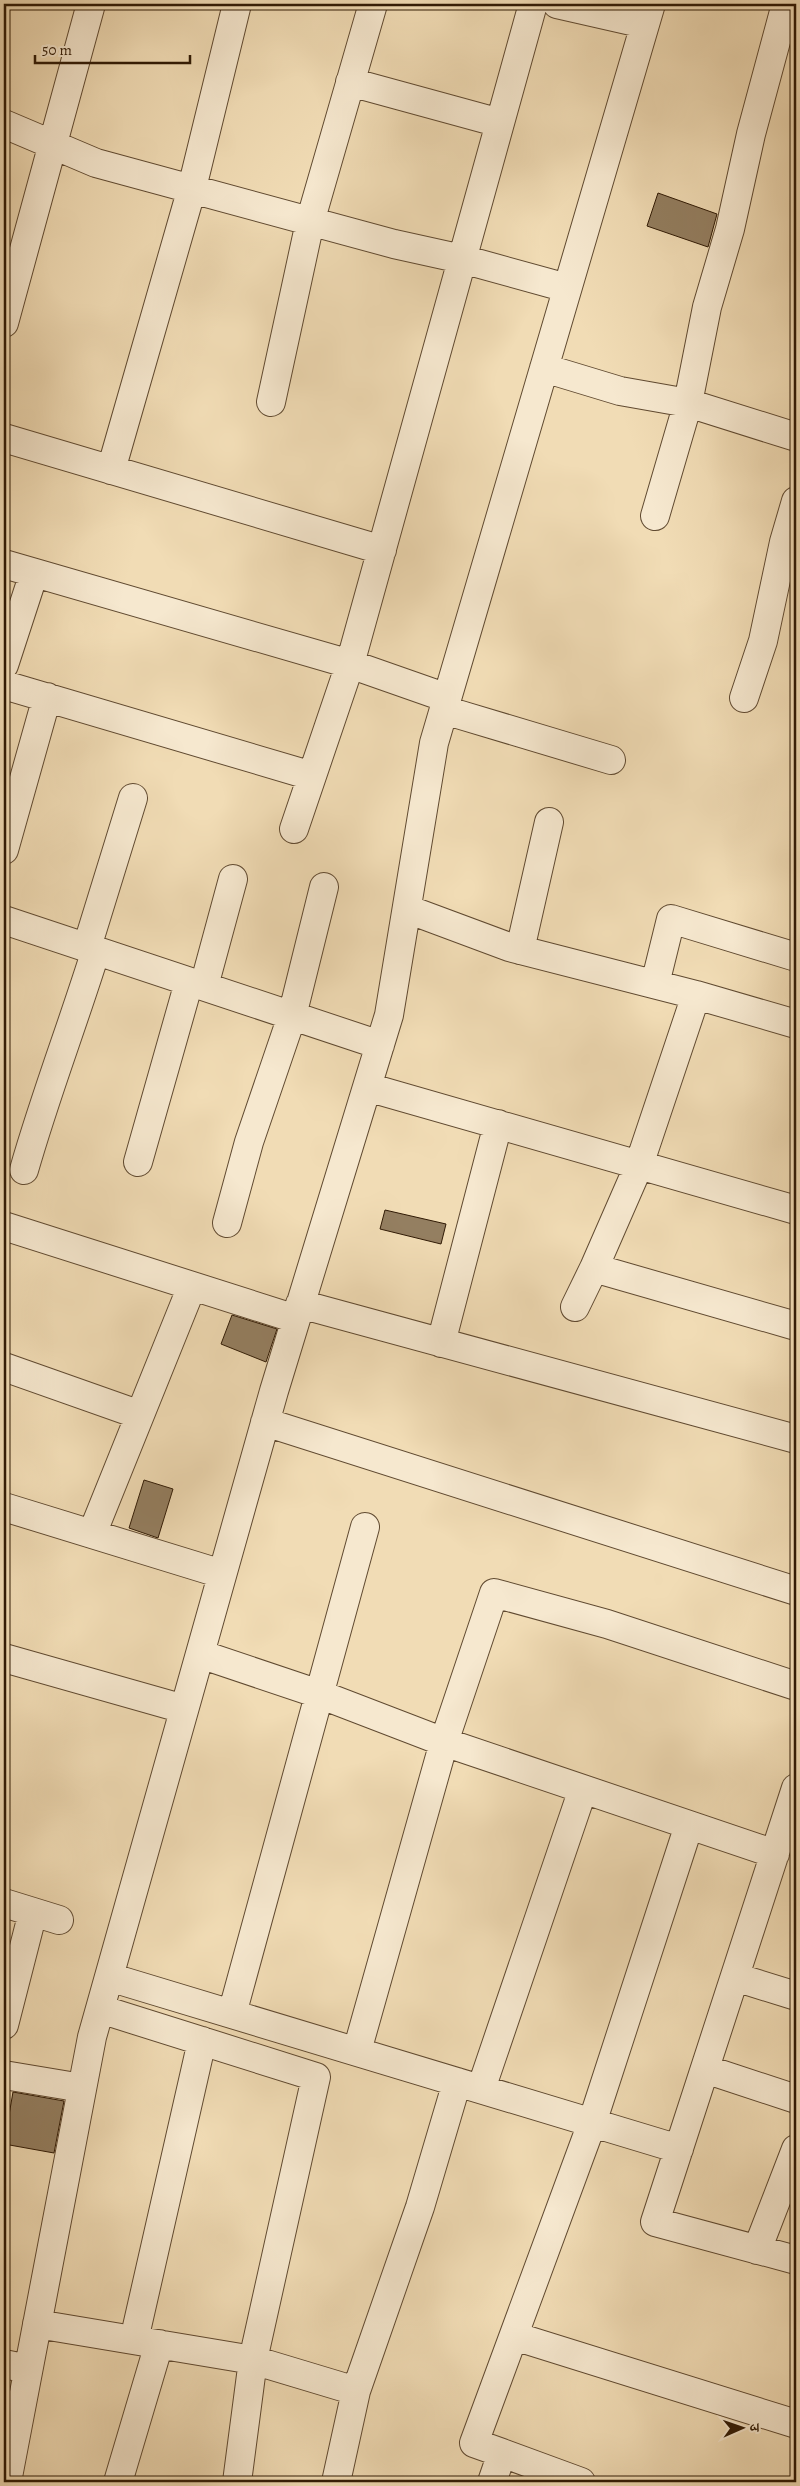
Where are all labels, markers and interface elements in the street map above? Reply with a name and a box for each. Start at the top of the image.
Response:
scale bar [35,32,190,64]
text: 50 m [42,40,72,60]
north arrow [718,2404,768,2454]
text: उ [745,2423,764,2432]

